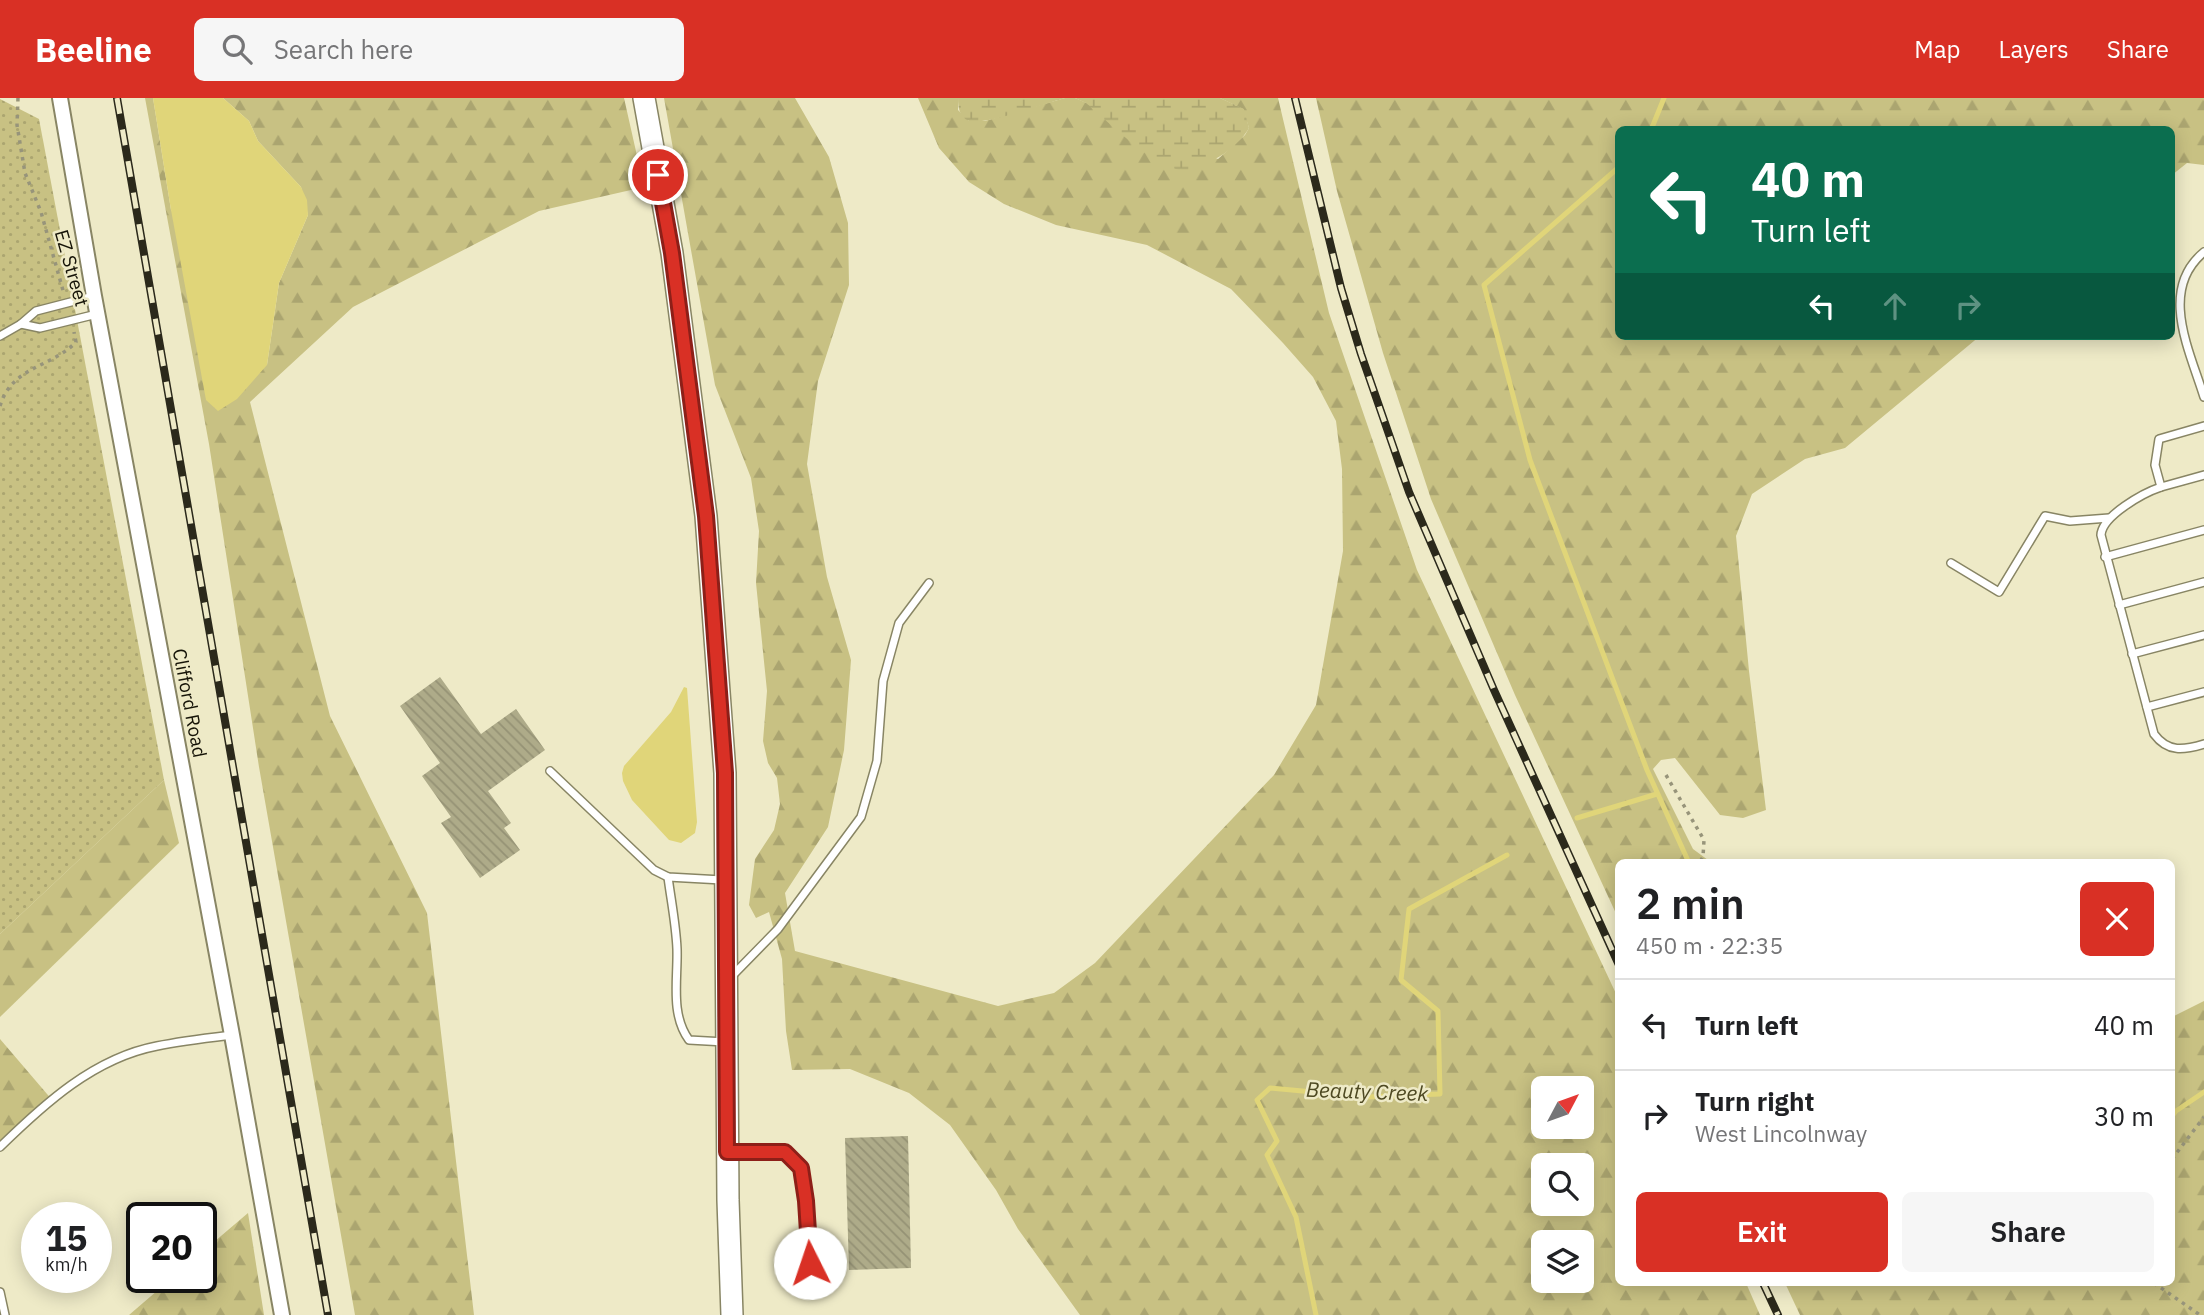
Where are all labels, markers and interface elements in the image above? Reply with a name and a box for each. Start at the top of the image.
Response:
search box [194,18,684,81]
text: Beeline [35,28,152,71]
icon: search [218,30,256,68]
text: Search here [274,32,413,66]
text: Map [1914,33,1961,65]
text: Layers [1999,33,2069,65]
text: Share [2107,33,2169,65]
pin [628,145,688,205]
text: 40 m [1751,147,1865,210]
icon: left [1636,154,1727,245]
icon: arrive [639,156,677,194]
text: Turn left [1751,209,1871,251]
street label: EZ Street [50,227,94,309]
icon: left [1803,287,1841,325]
icon: ahead [1876,287,1914,325]
icon: right [1949,287,1987,325]
street label: Clifford Road [168,646,212,760]
text: 2 min [1636,876,1745,931]
button: close [2080,882,2154,956]
text: 450 m · 22:35 [1636,930,1783,960]
icon: left [1636,1006,1674,1044]
text: Turn left [1695,1008,1798,1042]
text: 40 m [2094,1008,2154,1042]
water label: Beauty Creek [1305,1075,1430,1107]
north arrow [1531,1076,1594,1139]
map controls [1531,1076,1594,1293]
text: Turn right [1695,1084,1814,1118]
icon: right [1636,1097,1674,1135]
text: 30 m [2094,1099,2154,1133]
text: West Lincolnway [1695,1118,1867,1148]
button: search [1531,1153,1594,1216]
button: Exit [1636,1192,1888,1272]
button: Share [1902,1192,2154,1272]
speed limit sign: 20 [126,1202,217,1293]
text: 15 [45,1215,88,1261]
position arrow [773,1226,847,1300]
button: layers [1531,1230,1594,1293]
text: km/h [45,1253,88,1276]

